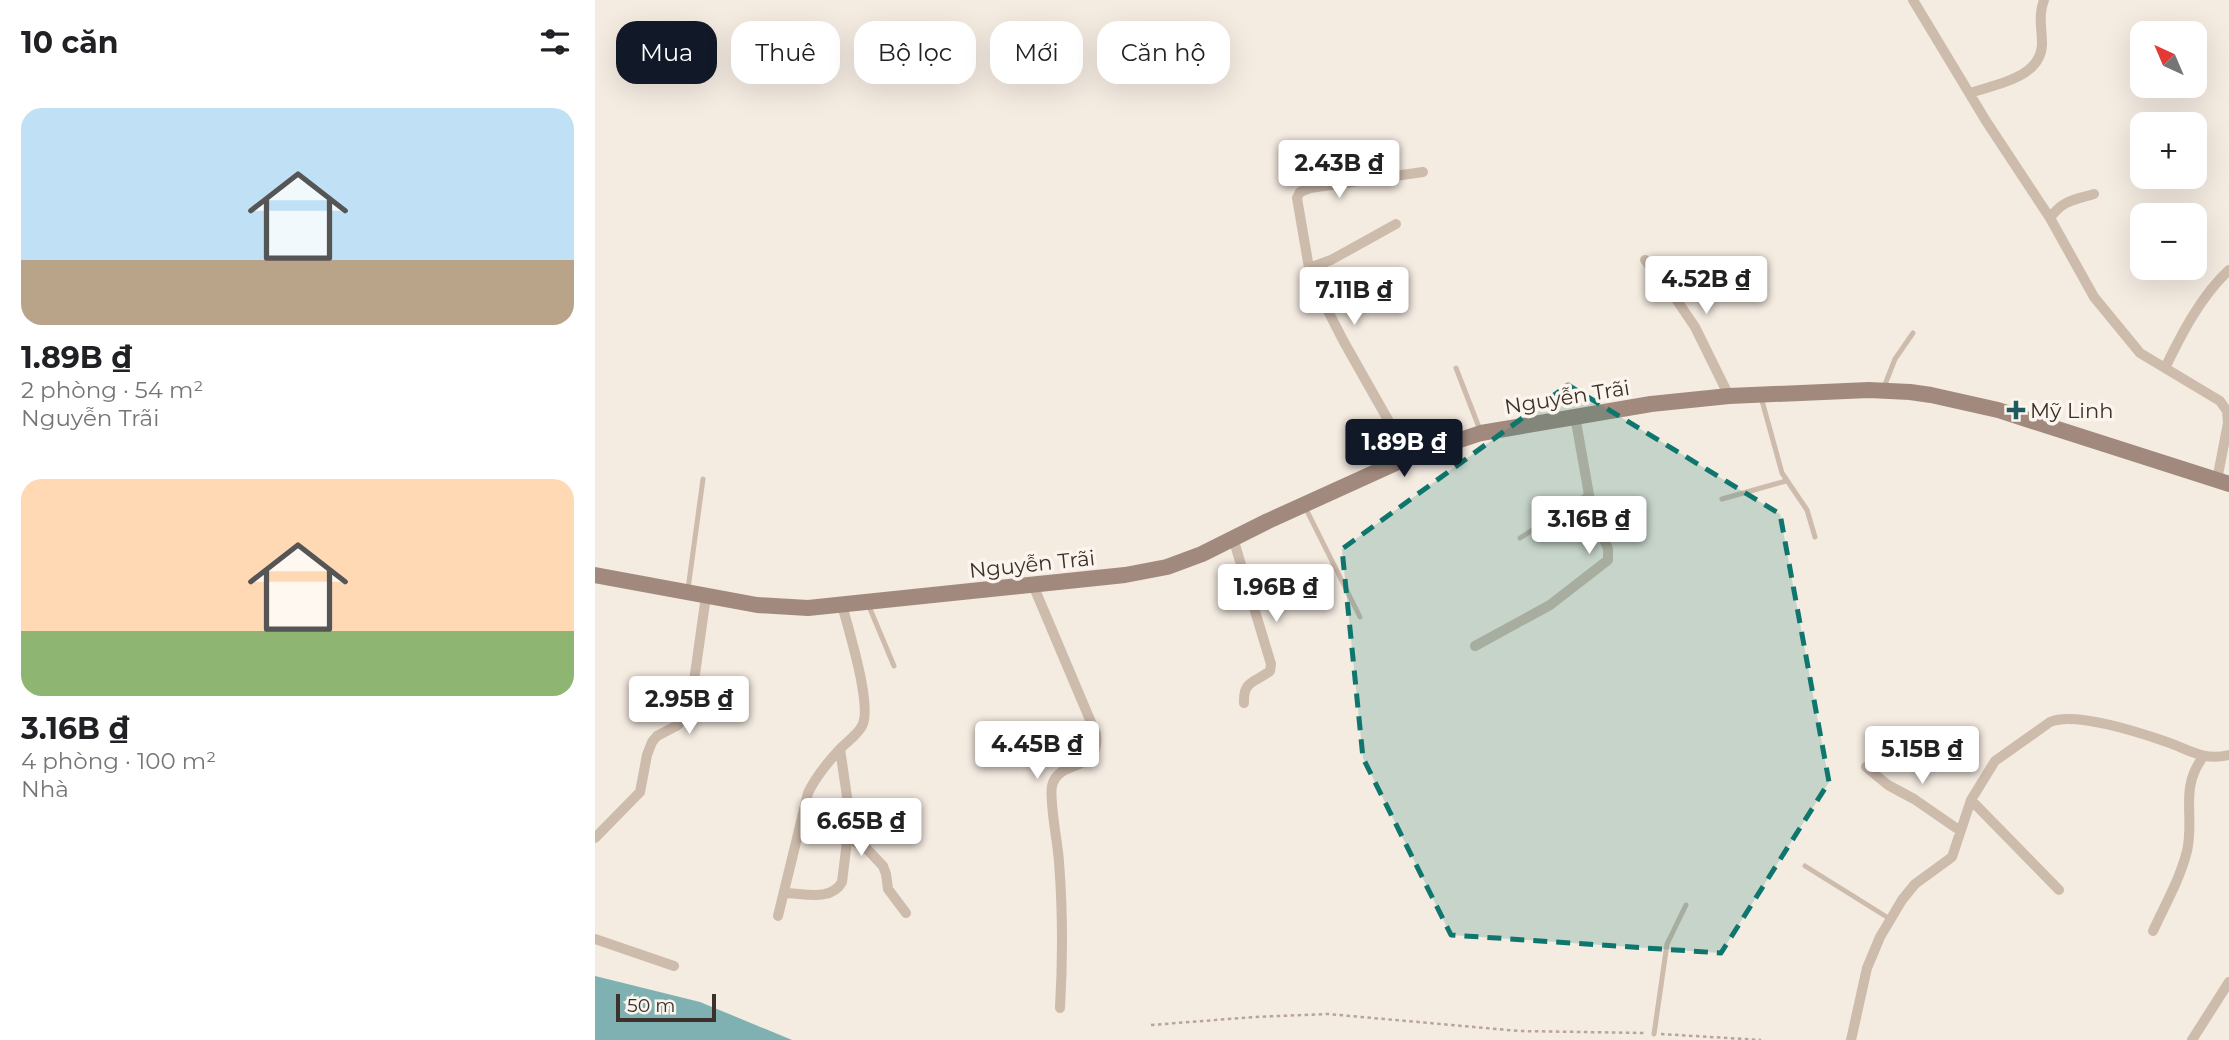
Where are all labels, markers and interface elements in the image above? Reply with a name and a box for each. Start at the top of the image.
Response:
chip: Mua [616,21,717,84]
chip: Thuê [731,21,840,84]
chip: Bộ lọc [854,21,976,84]
chip: Mới [990,21,1083,84]
chip: Căn hộ [1097,21,1230,84]
north arrow [2130,21,2207,98]
map controls [2130,21,2207,280]
icon: filters [536,23,574,61]
text: 10 căn [21,24,119,61]
button: + [2130,112,2207,189]
pin: 2.43B ₫ [1274,140,1404,200]
text: 2.43B ₫ [1294,149,1384,177]
icon: home [235,153,361,279]
button: − [2130,203,2207,280]
pin: 4.52B ₫ [1641,256,1771,316]
text: 4.52B ₫ [1661,265,1751,293]
pin: 7.11B ₫ [1289,268,1419,327]
text: 7.11B ₫ [1316,276,1392,304]
text: 1.89B ₫ [21,339,132,376]
street label: Nguyễn Trãi [1503,375,1631,419]
text: 2 phòng · 54 m² [21,376,203,404]
place label: Mỹ Linh [2030,398,2113,423]
marker: Mỹ Linh [2008,402,2024,418]
text: Nguyễn Trãi [21,404,159,432]
pin: 1.89B ₫ [1339,420,1469,479]
text: 1.89B ₫ [1361,428,1447,456]
pin: 3.16B ₫ [1524,496,1654,556]
text: 3.16B ₫ [1548,505,1630,533]
icon: home [235,524,361,650]
street label: Nguyễn Trãi [968,545,1096,583]
pin: 1.96B ₫ [1211,564,1341,624]
text: 1.96B ₫ [1234,573,1318,601]
pin: 2.95B ₫ [624,676,754,736]
text: 2.95B ₫ [645,685,733,713]
text: 3.16B ₫ [21,710,129,747]
pin: 4.45B ₫ [972,722,1102,781]
pin: 5.15B ₫ [1857,726,1987,786]
text: 4.45B ₫ [991,730,1083,758]
text: 5.15B ₫ [1881,735,1963,763]
text: 4 phòng · 100 m² [21,747,216,775]
text: Nhà [21,775,69,803]
pin: 6.65B ₫ [796,798,926,858]
text: 6.65B ₫ [817,807,905,835]
scale bar [616,991,716,1023]
text: 50 m [627,994,675,1017]

